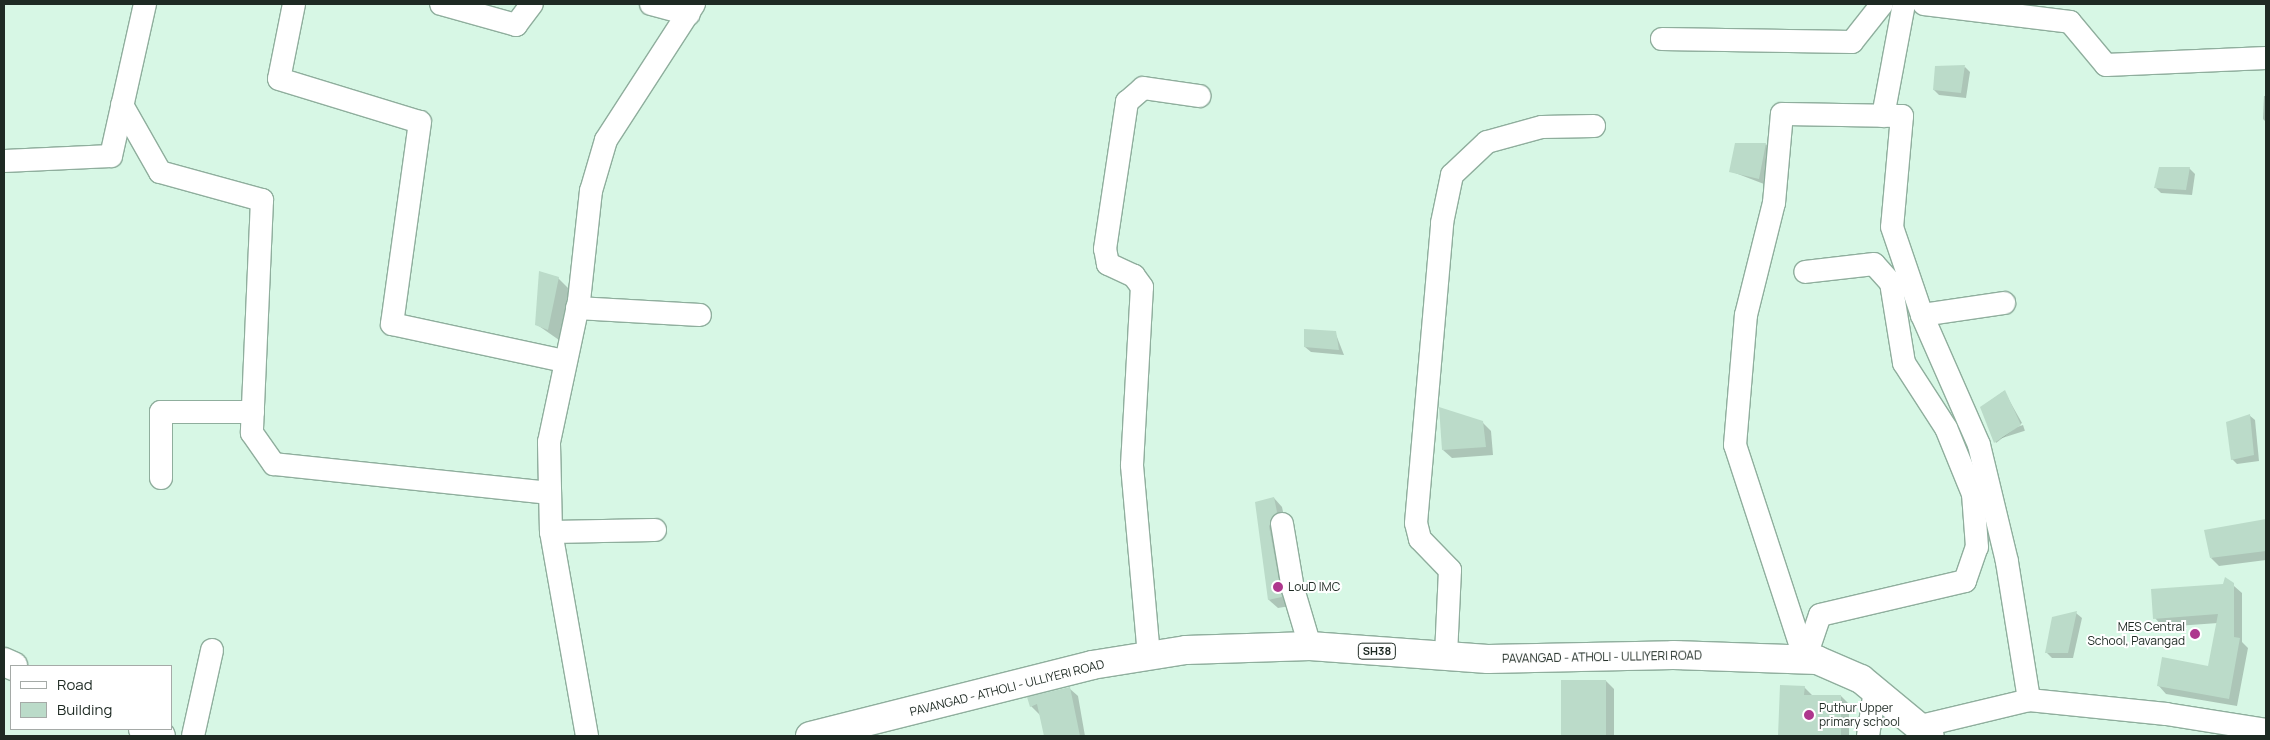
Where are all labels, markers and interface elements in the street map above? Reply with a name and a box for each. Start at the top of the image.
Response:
place label: LouD IMC [1288,580,1340,594]
marker: LouD IMC [1272,581,1284,593]
place label: MES Central School, Pavangad [2087,620,2185,648]
marker: MES Central School, Pavangad [2189,628,2201,640]
road number: SH38 [1357,642,1397,659]
street label: PAVANGAD - ATHOLI - ULLIYERI ROAD [1502,648,1702,666]
street label: PAVANGAD - ATHOLI - ULLIYERI ROAD [908,657,1106,719]
legend [10,665,172,730]
text: Road [57,674,93,695]
text: Building [57,699,112,720]
place label: Puthur Upper primary school [1819,701,1900,729]
marker: Puthur Upper primary school [1803,709,1815,721]

